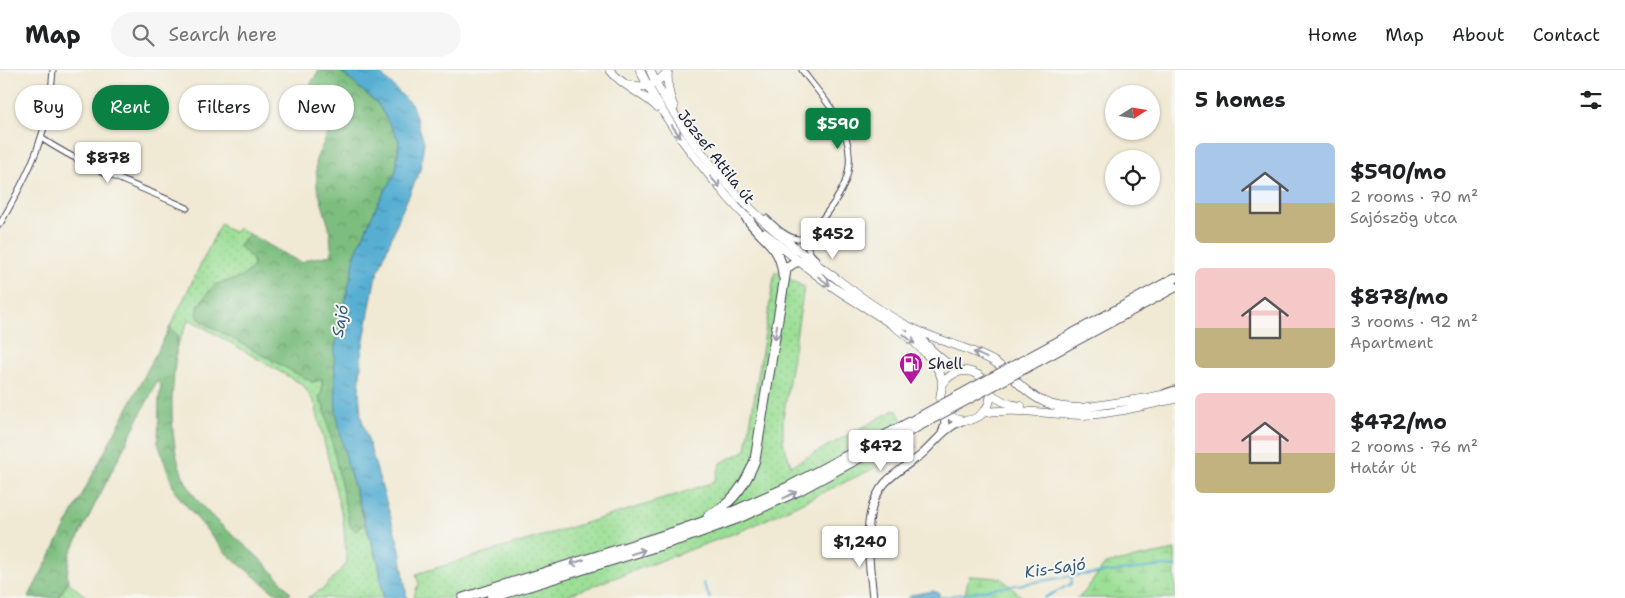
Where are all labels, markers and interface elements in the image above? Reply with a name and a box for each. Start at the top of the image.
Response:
search box [111,12,461,57]
text: Map [25,19,81,51]
icon: search [129,21,157,49]
text: Search here [169,22,277,47]
text: Home [1308,23,1357,47]
text: Map [1385,23,1424,47]
text: About [1452,23,1505,47]
text: Contact [1533,23,1600,47]
chip: Buy [15,85,82,130]
chip: Rent [92,85,169,130]
chip: Filters [179,85,269,130]
chip: New [279,85,354,130]
north arrow [1105,85,1160,140]
map controls [1105,85,1160,205]
text: 5 homes [1195,86,1286,114]
icon: filters [1577,86,1605,114]
street label: József Attila út [673,106,759,208]
pin: $590 [808,108,868,150]
text: $590 [817,113,859,134]
one-way arrow [671,124,681,138]
pin: $878 [78,142,138,184]
text: $878 [86,147,130,168]
button: locate [1105,150,1160,205]
text: $590/mo [1350,158,1446,186]
icon: home [1235,163,1295,223]
one-way arrow [709,176,721,189]
text: 2 rooms · 70 m² [1350,186,1478,207]
text: Sajószög utca [1350,207,1457,228]
pin: $452 [803,218,863,260]
text: $452 [812,223,854,244]
one-way arrow [817,276,831,286]
text: $878/mo [1350,283,1448,311]
icon: home [1235,288,1295,348]
water label: Sajó [327,303,353,339]
text: 3 rooms · 92 m² [1350,311,1478,332]
one-way arrow [770,324,780,340]
text: Apartment [1350,332,1433,353]
one-way arrow [903,333,916,345]
one-way arrow [973,350,988,359]
fuel station icon: Shell [898,351,924,385]
place label: Shell [928,354,963,374]
text: $472/mo [1350,408,1447,436]
icon: home [1235,413,1295,473]
pin: $472 [851,430,911,472]
text: $472 [860,435,903,456]
text: 2 rooms · 76 m² [1350,436,1478,457]
text: Határ út [1350,457,1417,478]
one-way arrow [782,490,797,500]
pin: $1,240 [819,526,901,568]
text: $1,240 [833,531,887,552]
one-way arrow [629,547,645,557]
water label: Kis-Sajó [1023,553,1087,583]
one-way arrow [570,558,585,567]

